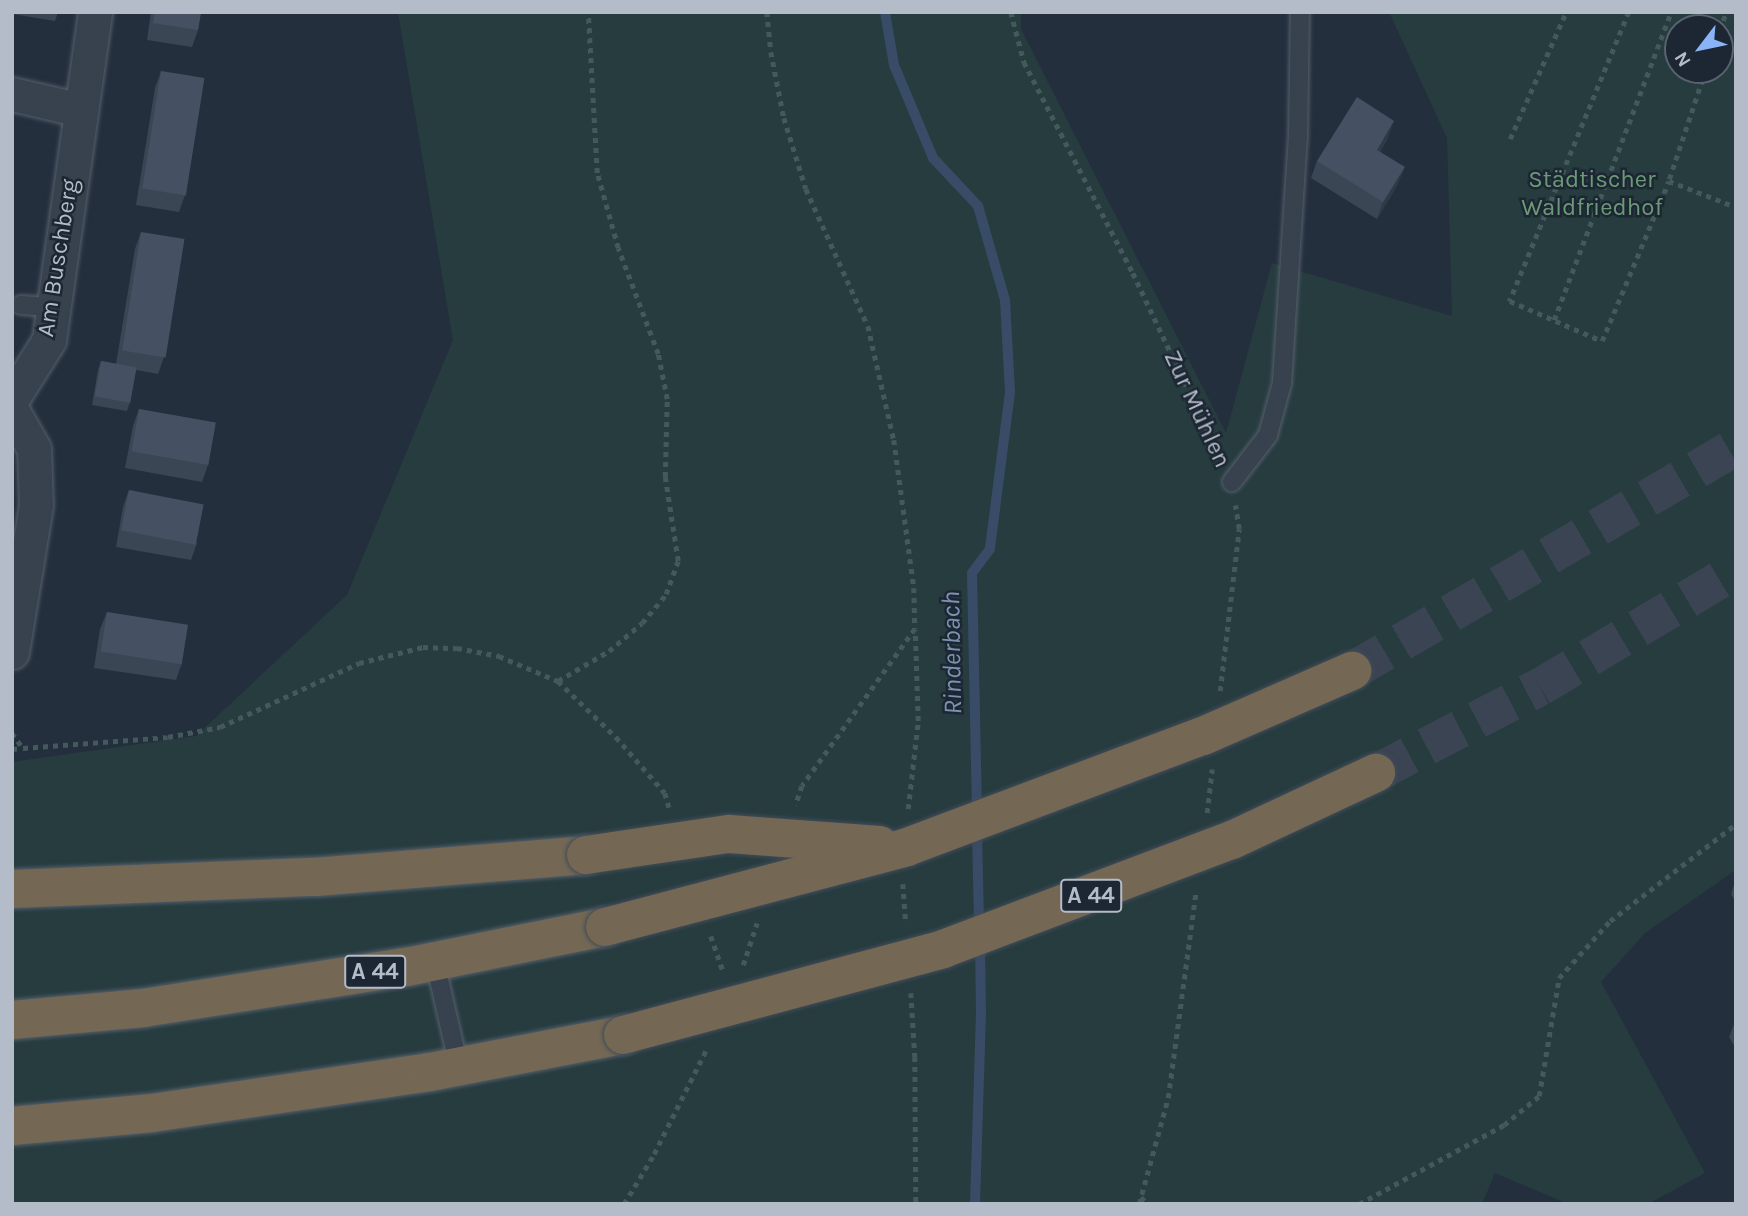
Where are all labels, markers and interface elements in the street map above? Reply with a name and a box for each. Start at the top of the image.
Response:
north arrow [1664,14,1734,84]
text: N [1670,47,1696,71]
park label: Städtischer Waldfriedhof [1521,166,1663,222]
street label: Am Buschberg [31,177,85,339]
street label: Zur Mühlen [1157,346,1237,472]
water label: Rinderbach [935,591,969,715]
road number: A 44 [1060,876,1122,916]
road number: A 44 [344,953,406,992]

